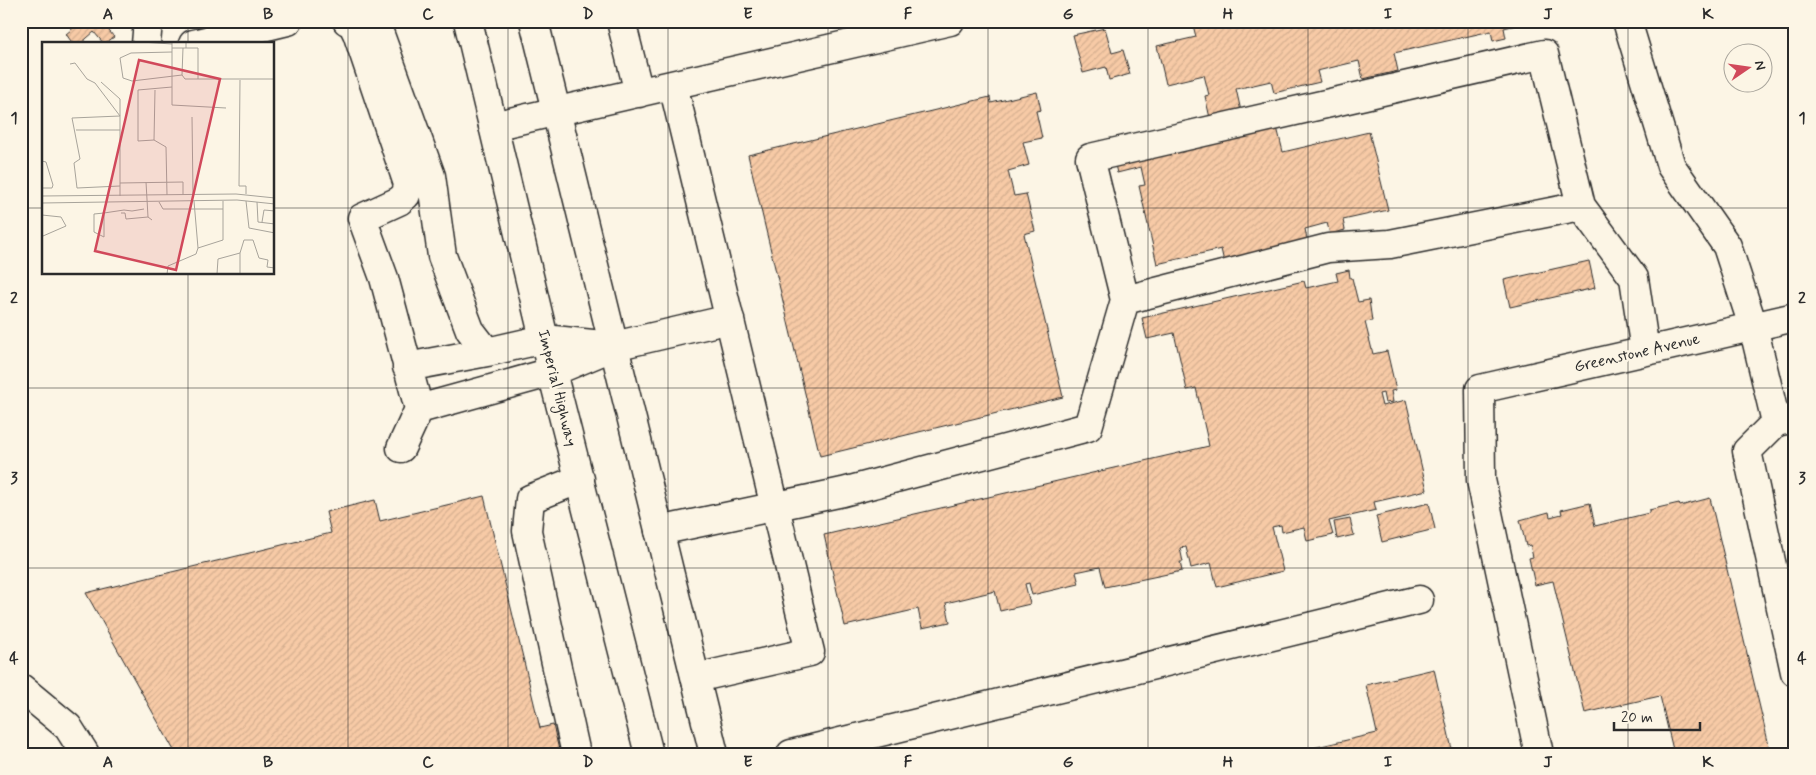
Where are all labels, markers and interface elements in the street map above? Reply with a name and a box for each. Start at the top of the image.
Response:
text: A [103,4,113,25]
text: B [263,4,273,25]
text: C [422,4,434,25]
text: D [582,4,594,25]
text: E [743,4,753,25]
text: F [904,4,913,25]
text: G [1063,4,1074,25]
text: H [1223,4,1234,25]
text: I [1384,4,1393,25]
text: J [1543,4,1553,25]
text: K [1702,4,1714,25]
inset map [42,42,275,275]
north arrow [1724,42,1774,92]
text: N [1750,59,1770,72]
text: 1 [10,108,18,129]
text: 1 [1798,108,1806,129]
text: 2 [10,288,18,309]
text: 2 [1798,288,1806,309]
street label: Imperial Highway [531,327,582,449]
street label: Greenstone Avenue [1572,328,1702,378]
text: 3 [10,468,18,489]
text: 3 [1798,468,1806,489]
text: 4 [9,648,19,669]
text: 4 [1797,648,1807,669]
scale bar [1614,700,1700,732]
text: 20 m [1621,708,1653,728]
text: A [103,752,113,773]
text: B [263,752,273,773]
text: C [422,752,434,773]
text: D [582,752,594,773]
text: E [743,752,753,773]
text: F [904,752,913,773]
text: G [1063,752,1074,773]
text: H [1223,752,1234,773]
text: I [1384,752,1393,773]
text: J [1543,752,1553,773]
text: K [1702,752,1714,773]

